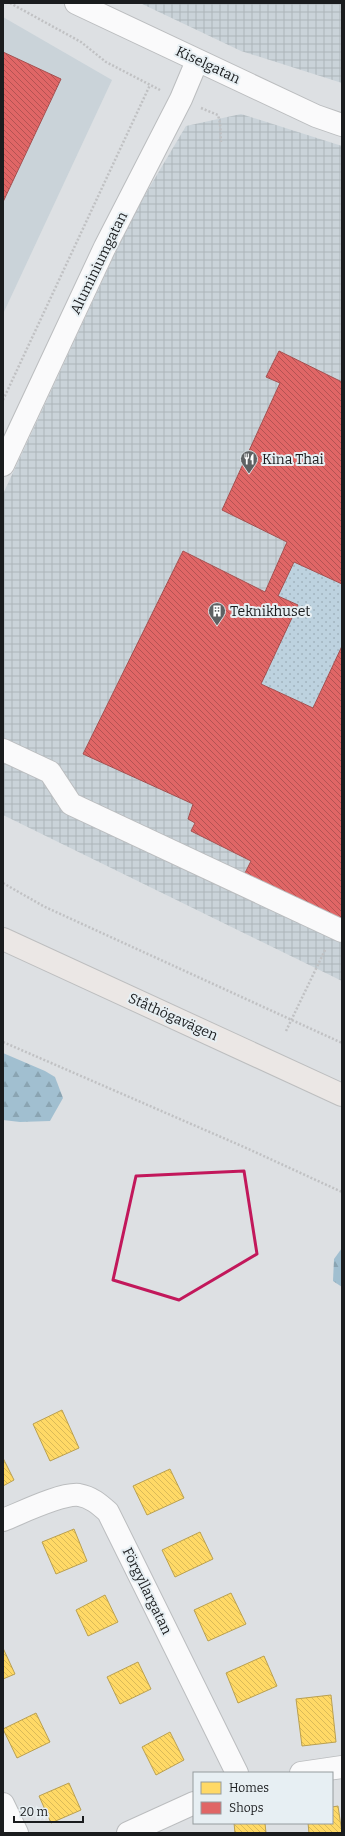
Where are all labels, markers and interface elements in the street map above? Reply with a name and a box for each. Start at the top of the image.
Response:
street label: Kiselgatan [173,43,243,87]
street label: Aluminiumgatan [67,209,131,317]
restaurant icon: Kina Thai [239,449,259,474]
place label: Kina Thai [262,451,324,468]
building icon: Teknikhuset [207,601,227,626]
place label: Teknikhuset [230,603,310,620]
street label: Ståthögavägen [126,990,221,1044]
street label: Förgyllargatan [119,1545,175,1637]
legend [193,1772,333,1824]
text: Homes [229,1781,269,1795]
scale bar [14,1798,83,1824]
text: Shops [229,1801,264,1815]
text: 20 m [20,1805,49,1819]

